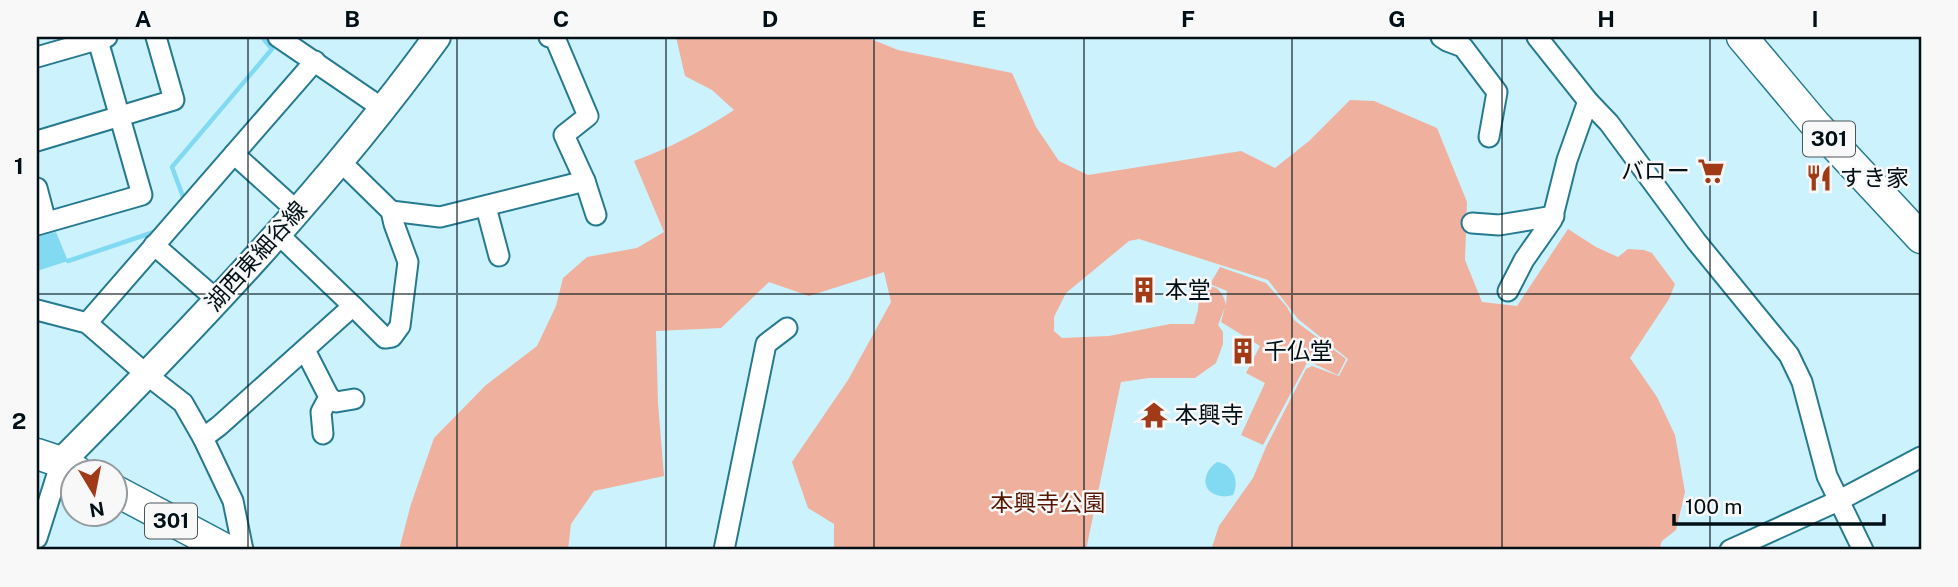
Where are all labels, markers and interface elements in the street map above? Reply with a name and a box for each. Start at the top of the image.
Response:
text: A [135,5,152,32]
text: B [344,5,360,32]
text: C [553,5,569,32]
text: D [762,5,778,32]
text: E [972,5,986,32]
text: F [1181,5,1195,32]
text: G [1388,5,1406,32]
text: H [1597,5,1615,32]
text: I [1811,5,1819,32]
road number: 301 [1803,122,1855,156]
text: 1 [14,152,24,179]
supermarket icon: バロー [1696,156,1726,186]
place label: バロー [1621,157,1690,184]
restaurant icon: すき家 [1804,163,1834,193]
place label: すき家 [1840,164,1909,191]
street label: 湖西東細谷線 [199,195,312,316]
building icon: 本堂 [1129,275,1159,305]
place label: 本堂 [1165,276,1211,303]
building icon: 千仏堂 [1228,336,1258,366]
place label: 千仏堂 [1264,337,1333,364]
temple icon: 本興寺 [1139,400,1169,430]
place label: 本興寺 [1175,401,1244,428]
text: 2 [12,407,26,434]
north arrow [60,458,130,528]
scale bar [1674,482,1884,526]
park label: 本興寺公園 [991,489,1106,516]
text: 100 m [1685,494,1742,519]
text: N [88,498,106,522]
road number: 301 [145,504,197,538]

